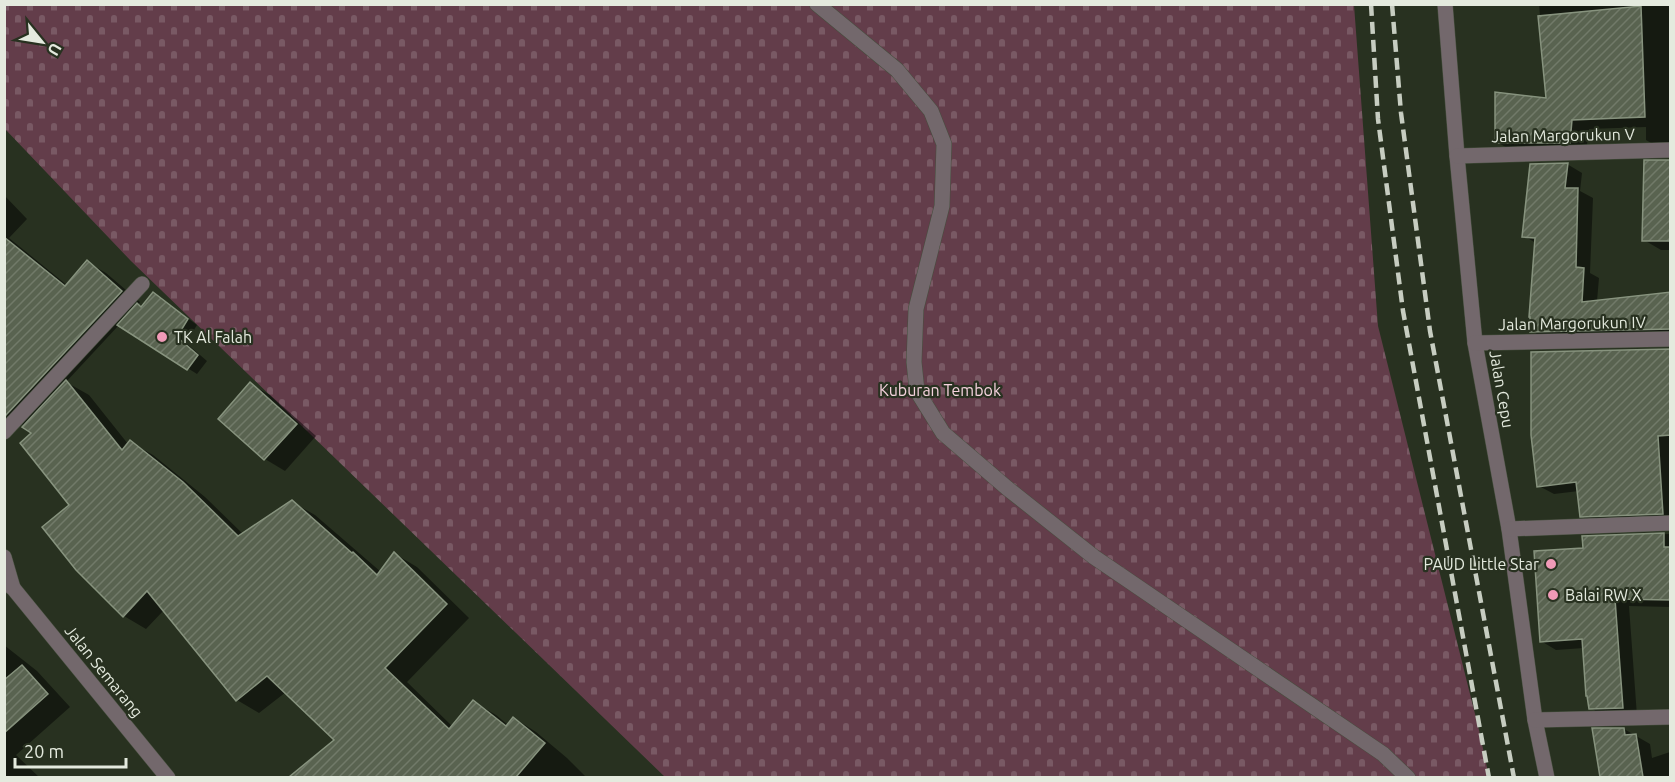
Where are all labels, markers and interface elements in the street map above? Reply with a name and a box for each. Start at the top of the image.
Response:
north arrow [12,12,72,72]
text: U [44,40,66,59]
street label: Jalan Margorukun V [1491,125,1635,145]
street label: Jalan Margorukun IV [1498,313,1646,333]
place label: TK Al Falah [174,328,252,346]
marker: TK Al Falah [155,330,169,344]
street label: Jalan Cepu [1486,349,1518,429]
park label: Kuburan Tembok [879,381,1001,399]
place label: PAUD Little Star [1424,555,1539,573]
marker: PAUD Little Star [1544,557,1558,571]
place label: Balai RW X [1565,586,1642,604]
marker: Balai RW X [1546,588,1560,602]
street label: Jalan Semarang [61,621,147,721]
scale bar [15,731,126,769]
text: 20 m [24,741,64,761]

